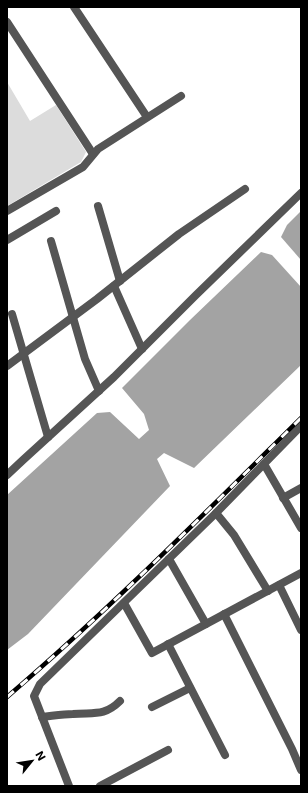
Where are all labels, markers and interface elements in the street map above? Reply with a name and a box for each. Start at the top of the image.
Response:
north arrow [12,741,52,781]
text: N [33,749,49,763]

